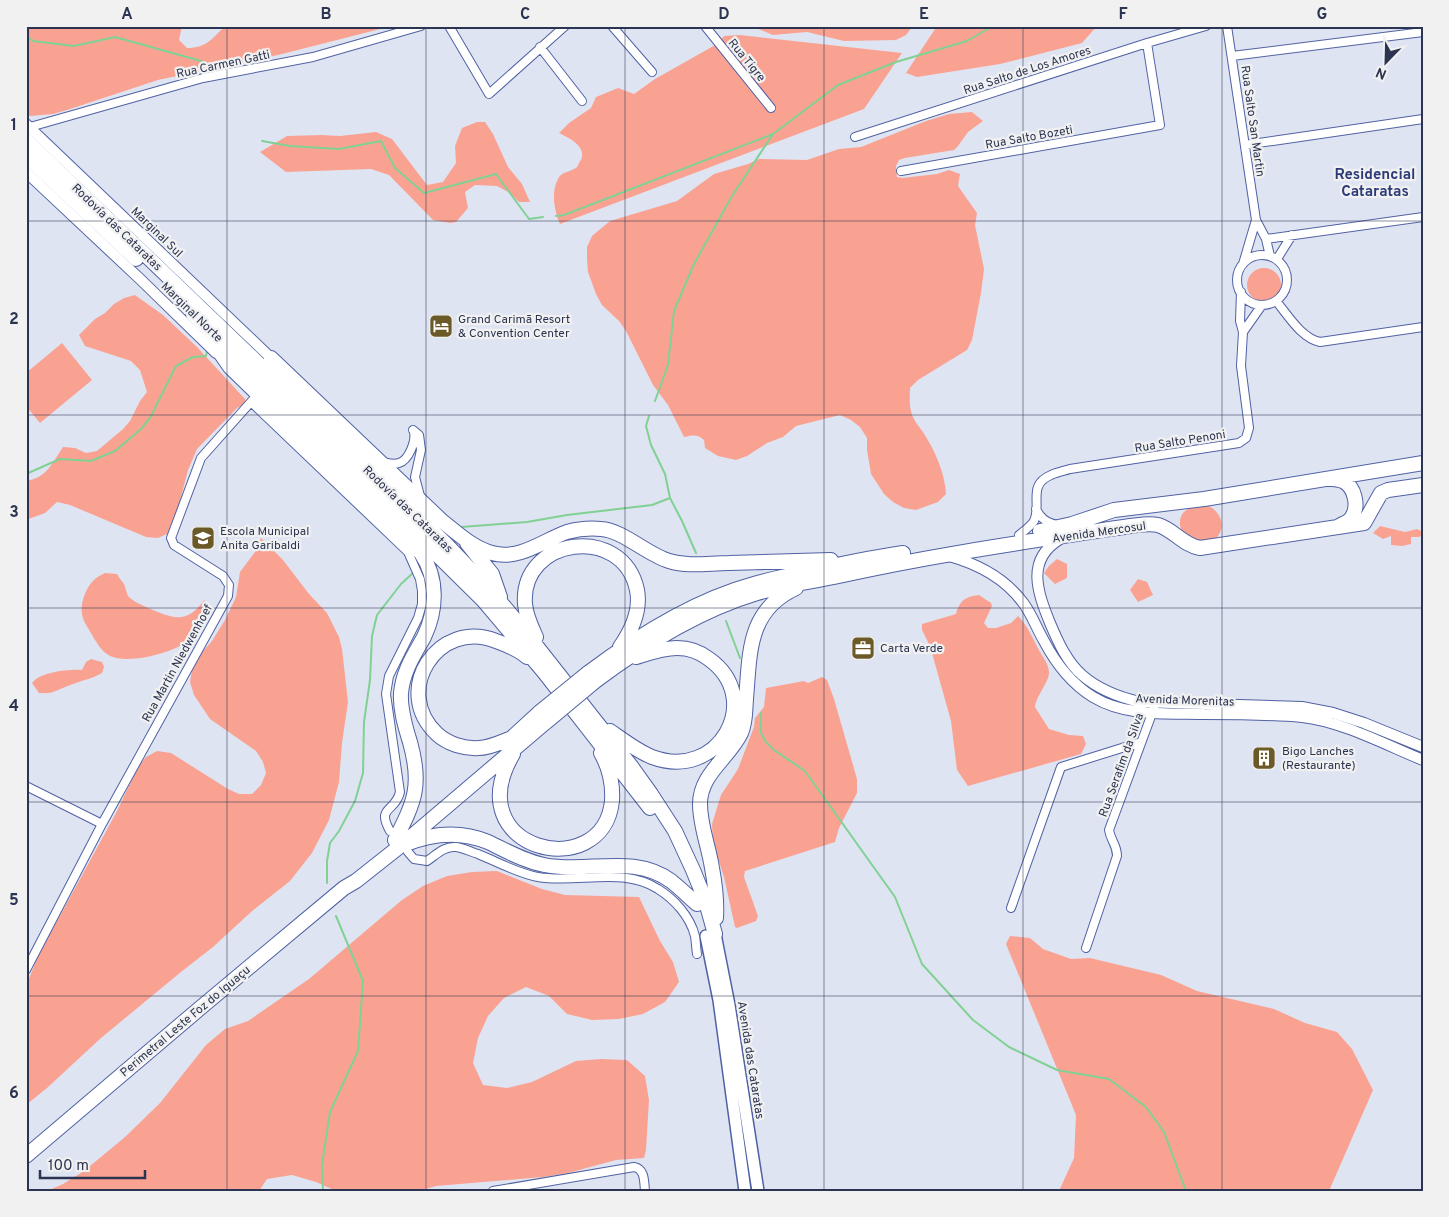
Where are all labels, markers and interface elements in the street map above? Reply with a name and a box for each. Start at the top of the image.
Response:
text: A [121,5,133,25]
text: B [320,5,332,25]
text: C [520,5,530,25]
text: D [718,5,730,25]
text: E [919,5,929,25]
text: F [1118,5,1128,25]
text: G [1317,5,1327,25]
street label: Rua Tigre [724,36,768,85]
north arrow [1362,38,1412,88]
street label: Rua Salto de Los Amores [962,43,1093,99]
street label: Rua Carmen Gatti [175,47,271,83]
text: N [1374,63,1389,82]
street label: Rua Salto San Martin [1236,64,1268,178]
text: 1 [11,116,17,136]
street label: Rua Salto Bozeti [984,122,1074,154]
district label: Residencial Cataratas [1335,166,1415,202]
street label: Rodovía das Cataratas [68,180,165,275]
street label: Marginal Sul [127,204,186,261]
street label: Marginal Norte [157,279,226,346]
text: 2 [9,310,19,330]
place label: Grand Carimã Resort & Convention Center [458,312,570,342]
hotel icon: Grand Carimã Resort & Convention Center [428,313,454,339]
street label: Rua Salto Penoni [1134,427,1227,457]
street label: Rodovía das Cataratas [359,462,456,557]
text: 3 [9,503,19,523]
street label: Avenida Mercosul [1051,518,1147,547]
place label: Escola Municipal Anita Garibaldi [220,524,309,554]
school or university icon: Escola Municipal Anita Garibaldi [190,525,216,551]
street label: Rua Martin Niedwenhoef [139,602,217,725]
office icon: Carta Verde [850,635,876,661]
place label: Carta Verde [880,641,943,657]
street label: Avenida Morenitas [1135,691,1235,711]
text: 4 [9,697,19,717]
street label: Rua Serafim da Silva [1096,711,1148,820]
place label: Bigo Lanches (Restaurante) [1282,744,1356,774]
building icon: Bigo Lanches (Restaurante) [1251,745,1277,771]
text: 5 [9,891,19,911]
street label: Perimetral Leste Foz do Iguaçu [117,963,254,1081]
street label: Avenida das Cataratas [733,1000,767,1120]
text: 6 [9,1084,19,1104]
scale bar [40,1147,145,1179]
text: 100 m [48,1157,89,1176]

